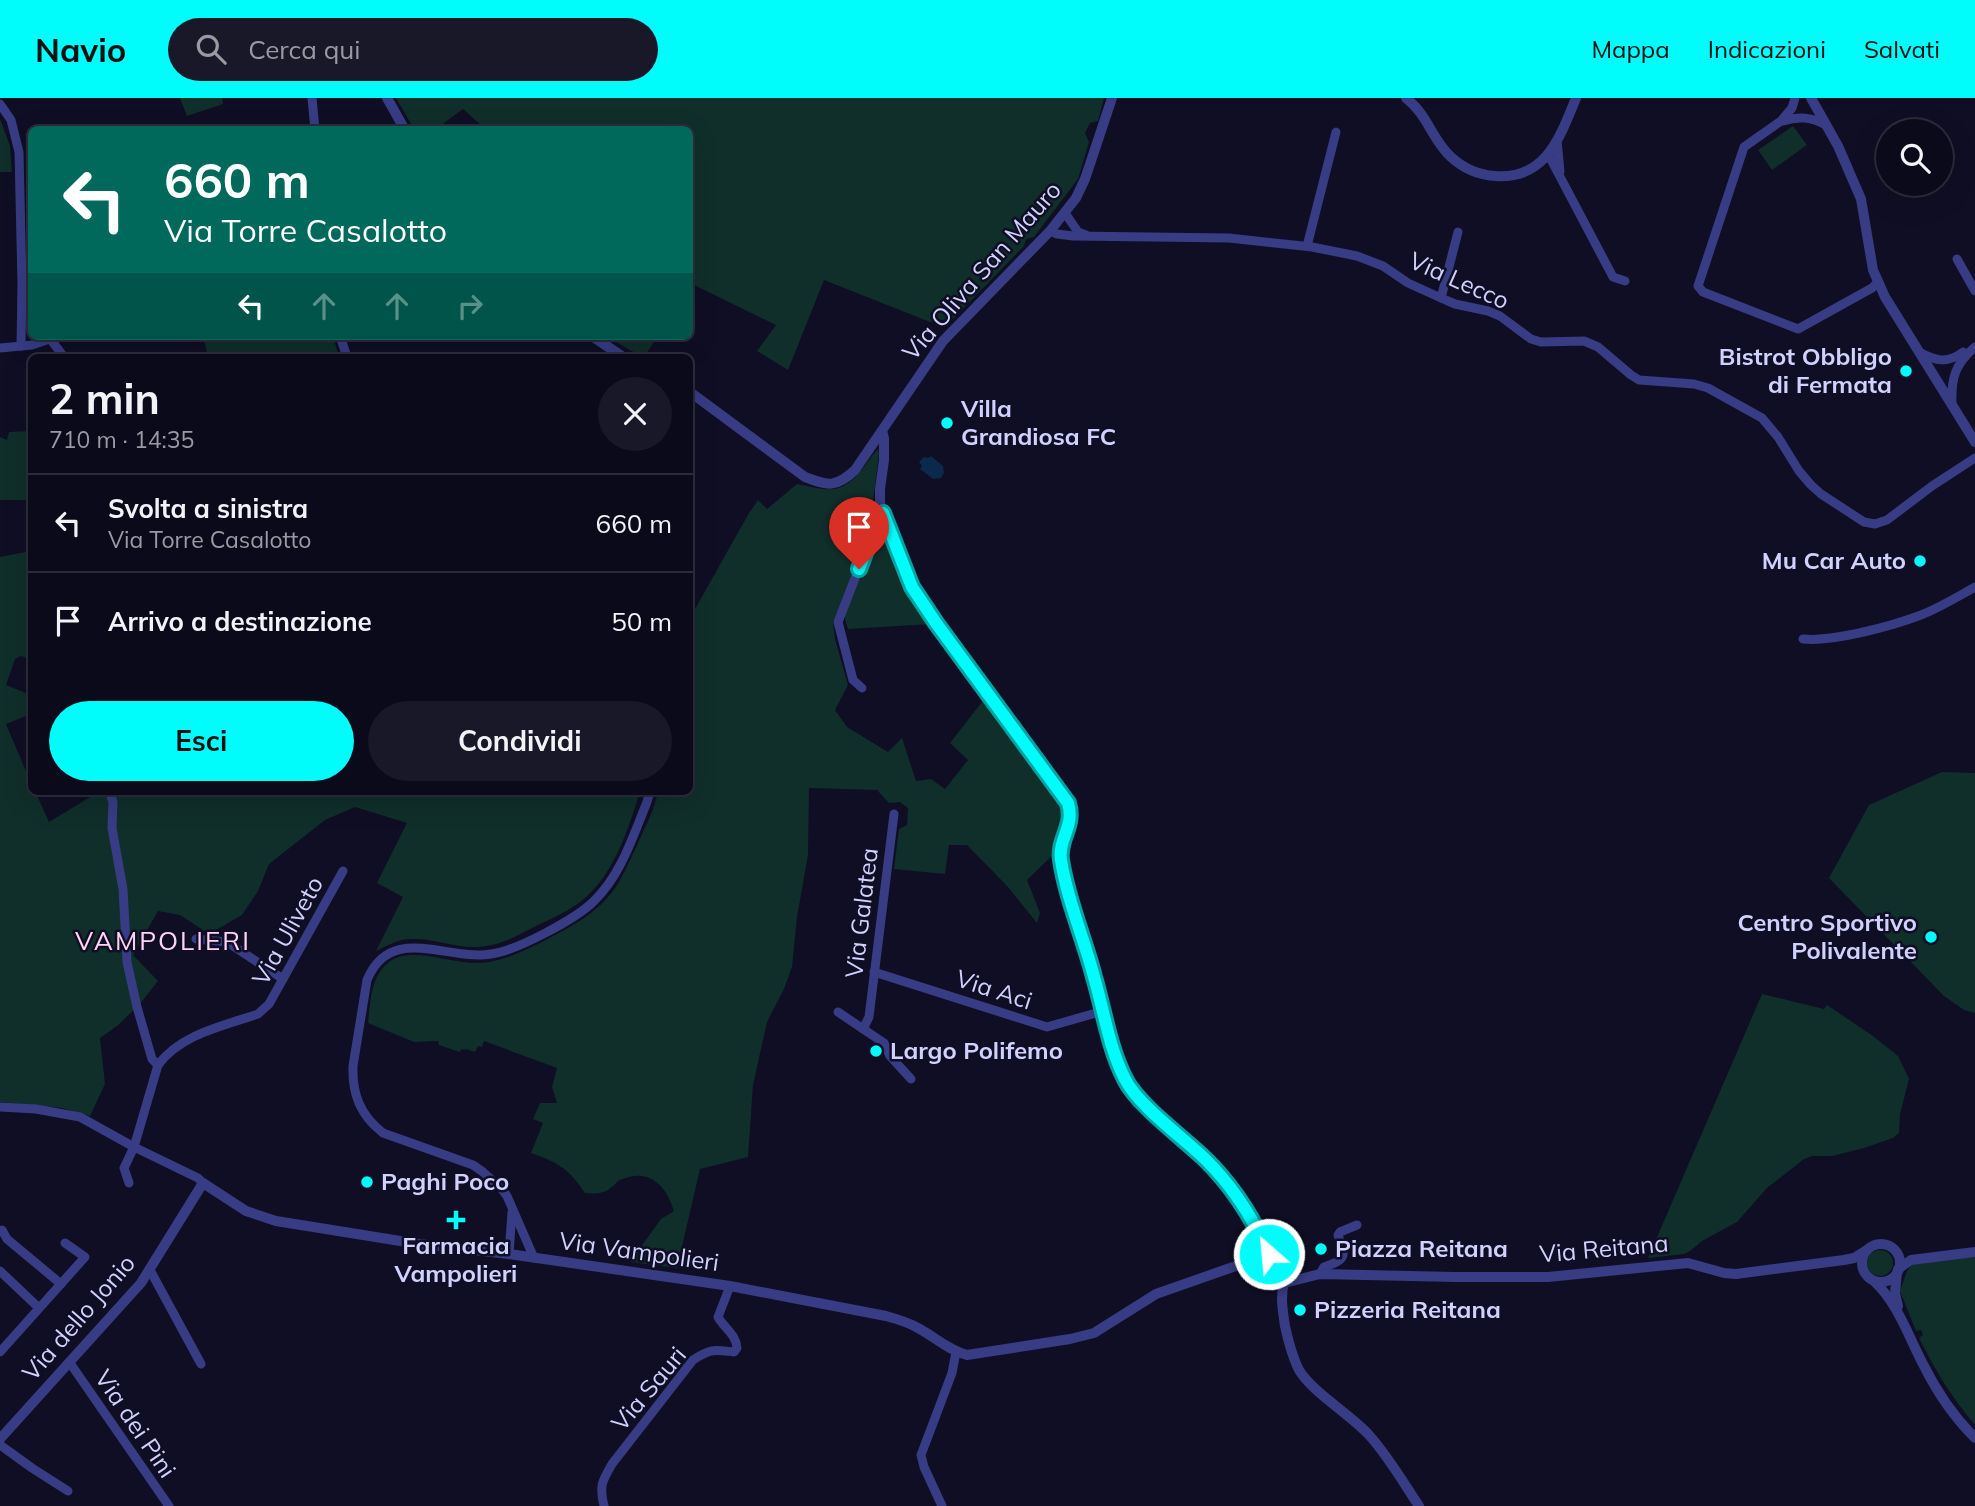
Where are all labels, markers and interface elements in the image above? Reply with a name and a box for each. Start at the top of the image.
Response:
search box [168,18,658,81]
text: Navio [35,29,126,70]
icon: search [192,30,230,68]
text: Cerca qui [248,33,361,66]
text: Mappa [1591,34,1670,64]
text: Indicazioni [1708,34,1826,64]
text: Salvati [1864,34,1940,64]
map controls [1876,119,1953,196]
button: search [1876,119,1953,196]
text: 660 m [164,149,310,210]
icon: left [49,154,140,245]
street label: Via Oliva San Mauro [895,175,1067,366]
text: Via Torre Casalotto [164,210,447,250]
street label: Via Lecco [1405,245,1514,315]
icon: left [232,287,270,325]
icon: ahead [305,287,343,325]
icon: ahead [378,287,416,325]
icon: right [451,287,489,325]
place label: Bistrot Obbligo di Fermata [1719,341,1892,399]
marker: Bistrot Obbligo di Fermata [1898,363,1914,379]
text: 2 min [49,372,160,425]
button: close [598,377,672,451]
place label: Villa Grandiosa FC [960,393,1116,451]
marker: Villa Grandiosa FC [939,415,955,431]
text: 710 m · 14:35 [49,425,194,454]
text: Svolta a sinistra [108,492,308,525]
pin [829,497,889,569]
icon: left [49,504,87,542]
text: 660 m [596,507,672,540]
icon: arrive [840,508,878,546]
text: Via Torre Casalotto [108,525,311,554]
place label: Mu Car Auto [1762,545,1906,575]
marker: Mu Car Auto [1912,553,1928,569]
icon: arrive [49,602,87,640]
text: Arrivo a destinazione [108,605,372,638]
text: 50 m [611,605,672,638]
button: Esci [49,701,354,781]
button: Condividi [368,701,672,781]
street label: Via Galatea [838,846,884,980]
street label: Via Uliveto [245,871,329,990]
place label: Centro Sportivo Polivalente [1738,907,1917,965]
district label: VAMPOLIERI [75,924,251,957]
marker: Centro Sportivo Polivalente [1923,929,1939,945]
street label: Via Aci [952,963,1036,1015]
place label: Largo Polifemo [890,1035,1063,1065]
marker: Largo Polifemo [868,1043,884,1059]
place label: Paghi Poco [381,1166,509,1196]
marker: Paghi Poco [359,1174,375,1190]
marker: Farmacia Vampolieri [448,1212,464,1228]
position arrow [1232,1217,1306,1291]
street label: Via Vampolieri [557,1225,721,1277]
street label: Via Reitana [1538,1227,1670,1269]
place label: Farmacia Vampolieri [394,1230,517,1288]
place label: Piazza Reitana [1335,1233,1508,1263]
marker: Piazza Reitana [1313,1241,1329,1257]
street label: Via dello Jonio [15,1248,141,1386]
place label: Pizzeria Reitana [1314,1294,1501,1324]
marker: Pizzeria Reitana [1292,1302,1308,1318]
street label: Via Sauri [604,1340,692,1437]
street label: Via dei Pini [89,1364,183,1483]

